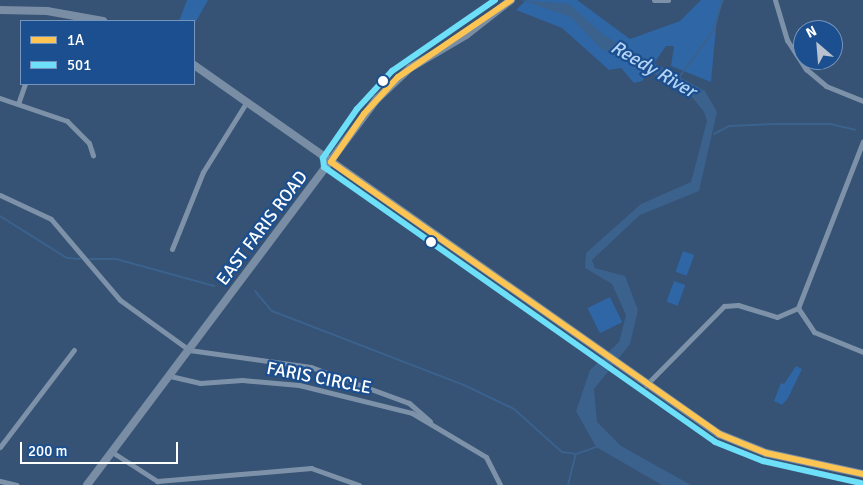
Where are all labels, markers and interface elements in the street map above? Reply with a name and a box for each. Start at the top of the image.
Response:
legend [20,20,195,85]
north arrow [793,20,843,70]
text: N [803,22,820,42]
text: 1A [67,31,84,49]
water label: Reedy River [606,36,700,104]
text: 501 [67,56,91,74]
unlabelled marker [378,76,388,86]
street label: EAST FARIS ROAD [212,167,312,289]
unlabelled marker [426,237,436,247]
street label: FARIS CIRCLE [265,357,373,399]
scale bar [22,432,180,464]
text: 200 m [28,442,68,460]

